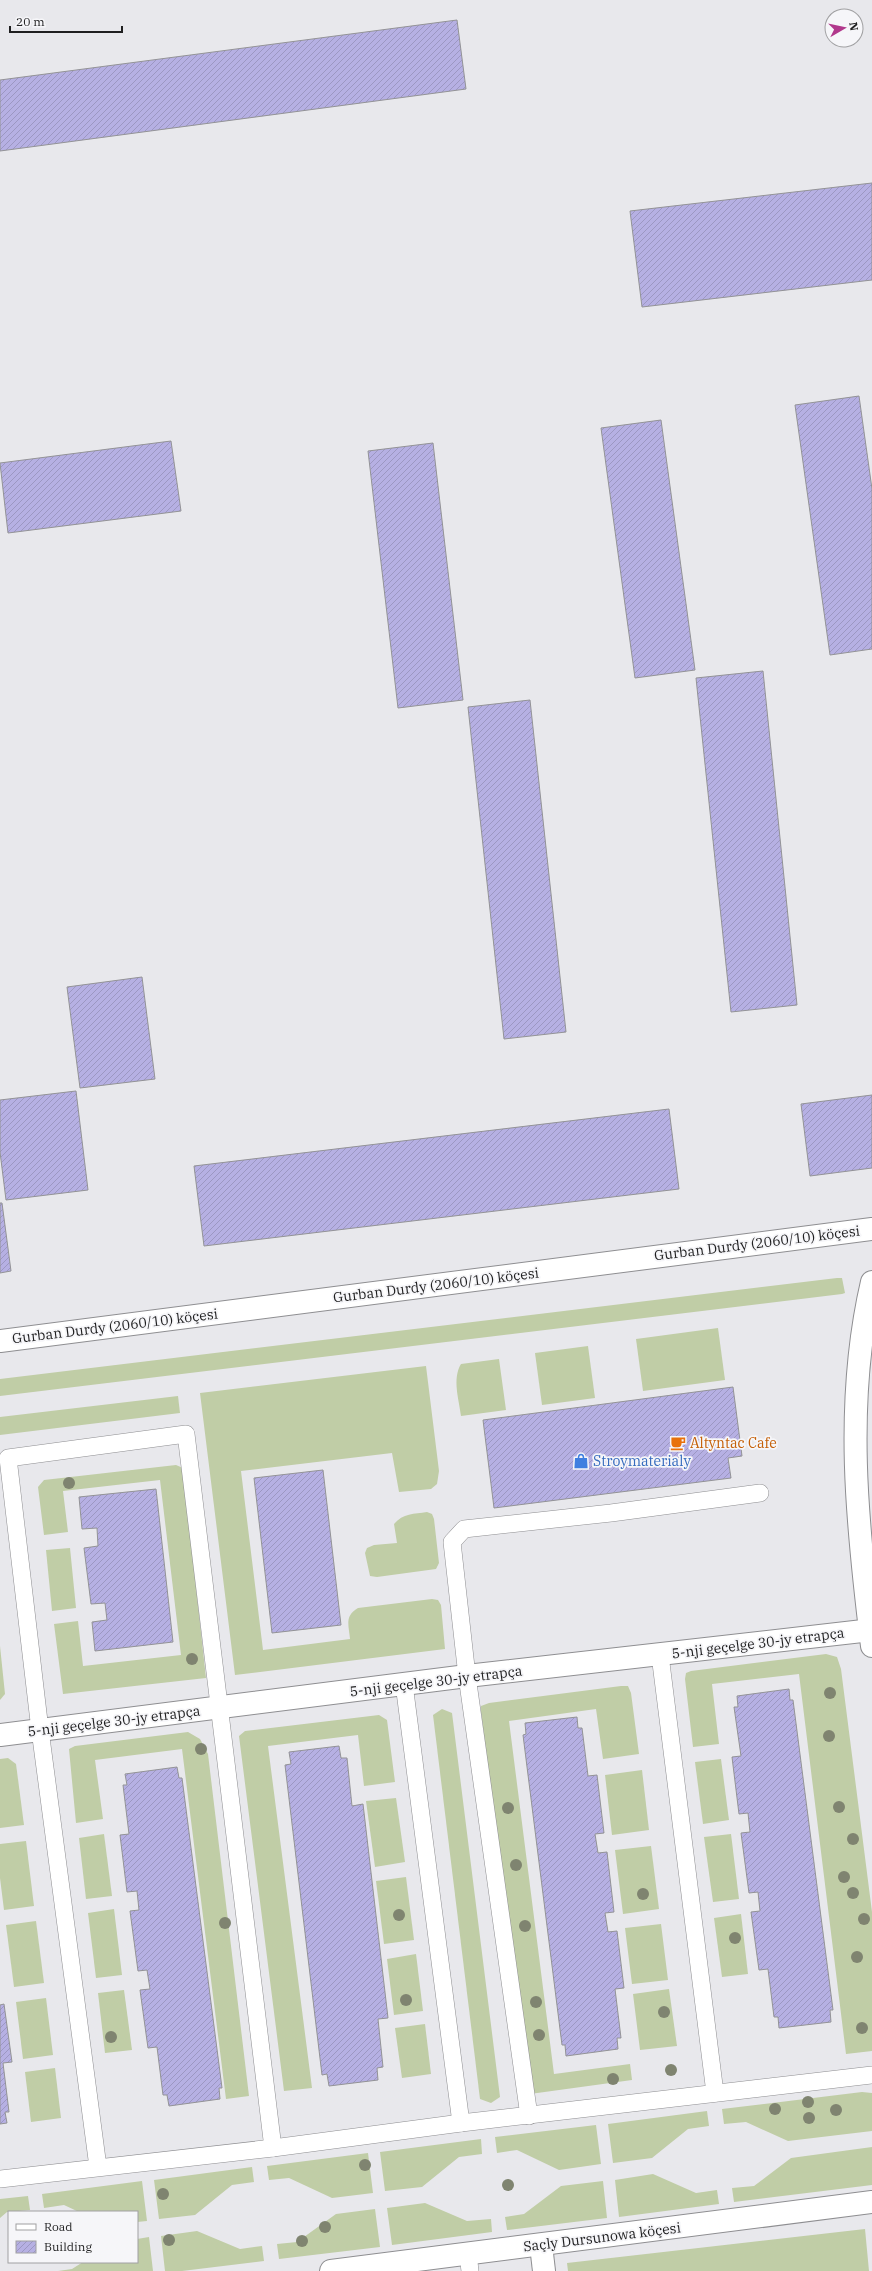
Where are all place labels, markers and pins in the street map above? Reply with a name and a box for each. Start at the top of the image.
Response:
cafe icon: Altyntac Cafe [669,1434,687,1452]
place label: Altyntac Cafe [690,1434,777,1452]
shop icon: Stroymaterialy [572,1452,590,1470]
place label: Stroymaterialy [593,1452,691,1470]

